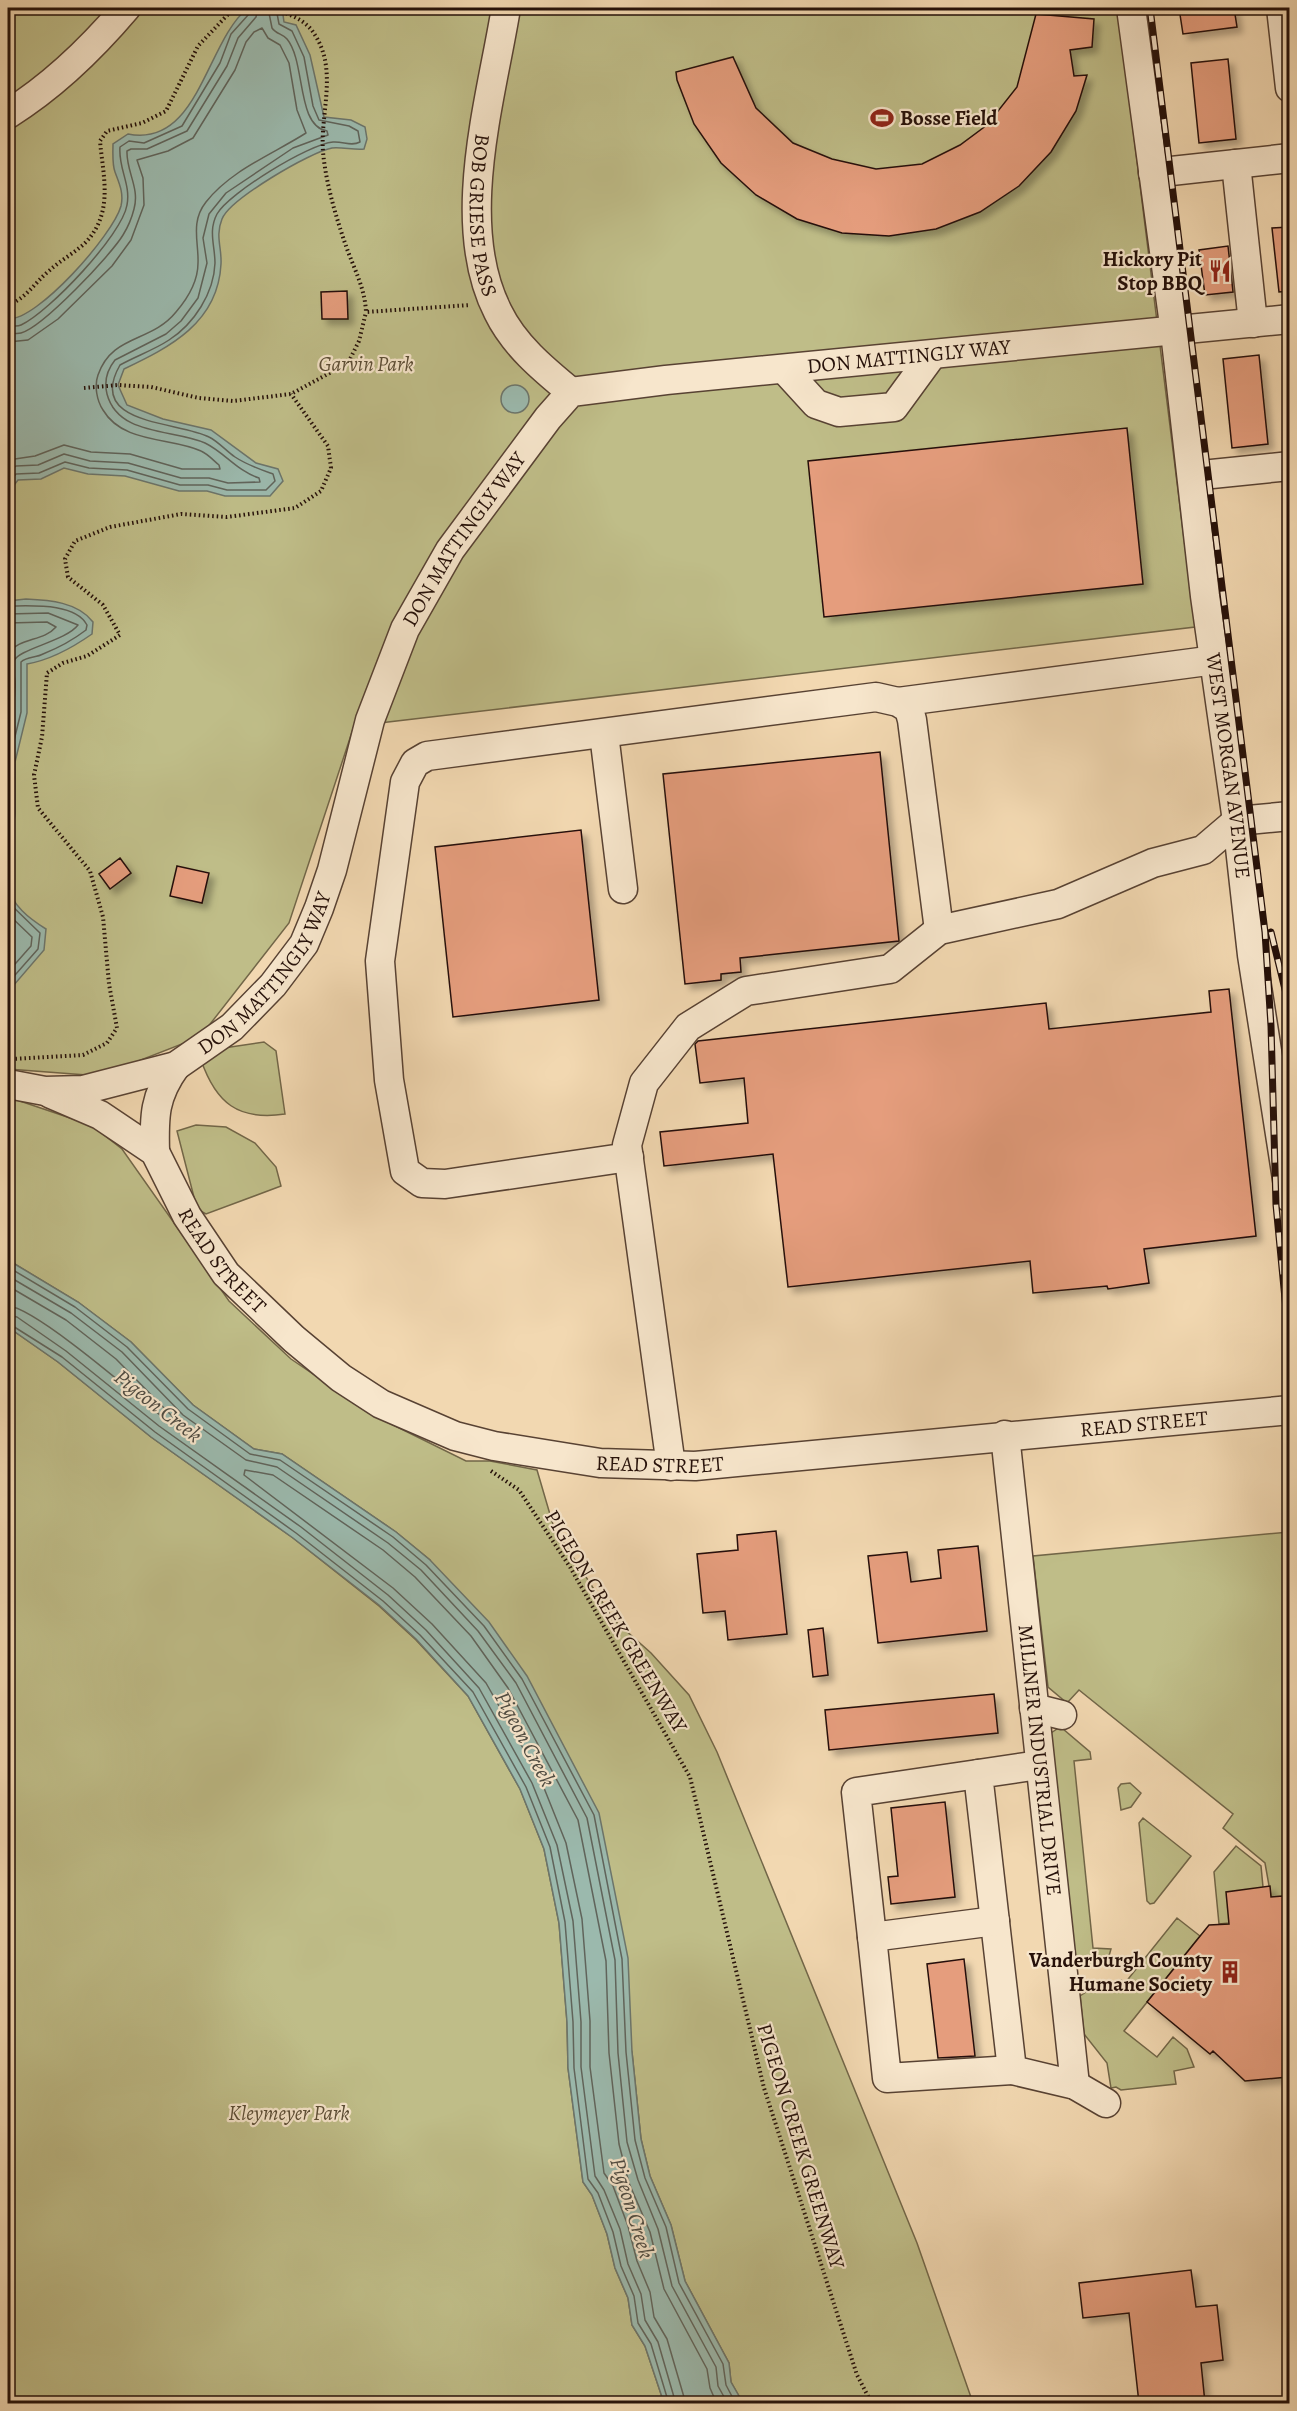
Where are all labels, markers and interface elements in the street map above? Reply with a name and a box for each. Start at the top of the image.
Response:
place label: Bosse Field [900,104,998,132]
sports icon: Bosse Field [869,105,895,131]
street label: BOB GRIESE PASS [463,132,504,301]
place label: Hickory Pit Stop BBQ [1103,245,1206,297]
restaurant icon: Hickory Pit Stop BBQ [1207,258,1233,284]
street label: DON MATTINGLY WAY [805,332,1013,380]
park label: Garvin Park [318,350,414,378]
street label: DON MATTINGLY WAY [395,446,533,631]
street label: WEST MORGAN AVENUE [1199,650,1257,880]
street label: DON MATTINGLY WAY [192,887,338,1061]
street label: READ STREET [171,1203,273,1320]
water label: Pigeon Creek [108,1362,208,1450]
street label: READ STREET [1079,1404,1210,1444]
street label: READ STREET [595,1449,726,1480]
street label: PIGEON CREEK GREENWAY [538,1504,694,1738]
street label: MILLNER INDUSTRIAL DRIVE [1012,1623,1069,1897]
water label: Pigeon Creek [487,1686,563,1792]
place label: Vanderburgh County Humane Society [1028,1946,1213,1998]
building icon: Vanderburgh County Humane Society [1217,1959,1243,1985]
street label: PIGEON CREEK GREENWAY [750,2020,852,2273]
park label: Kleymeyer Park [228,2099,350,2127]
water label: Pigeon Creek [602,2154,662,2262]

